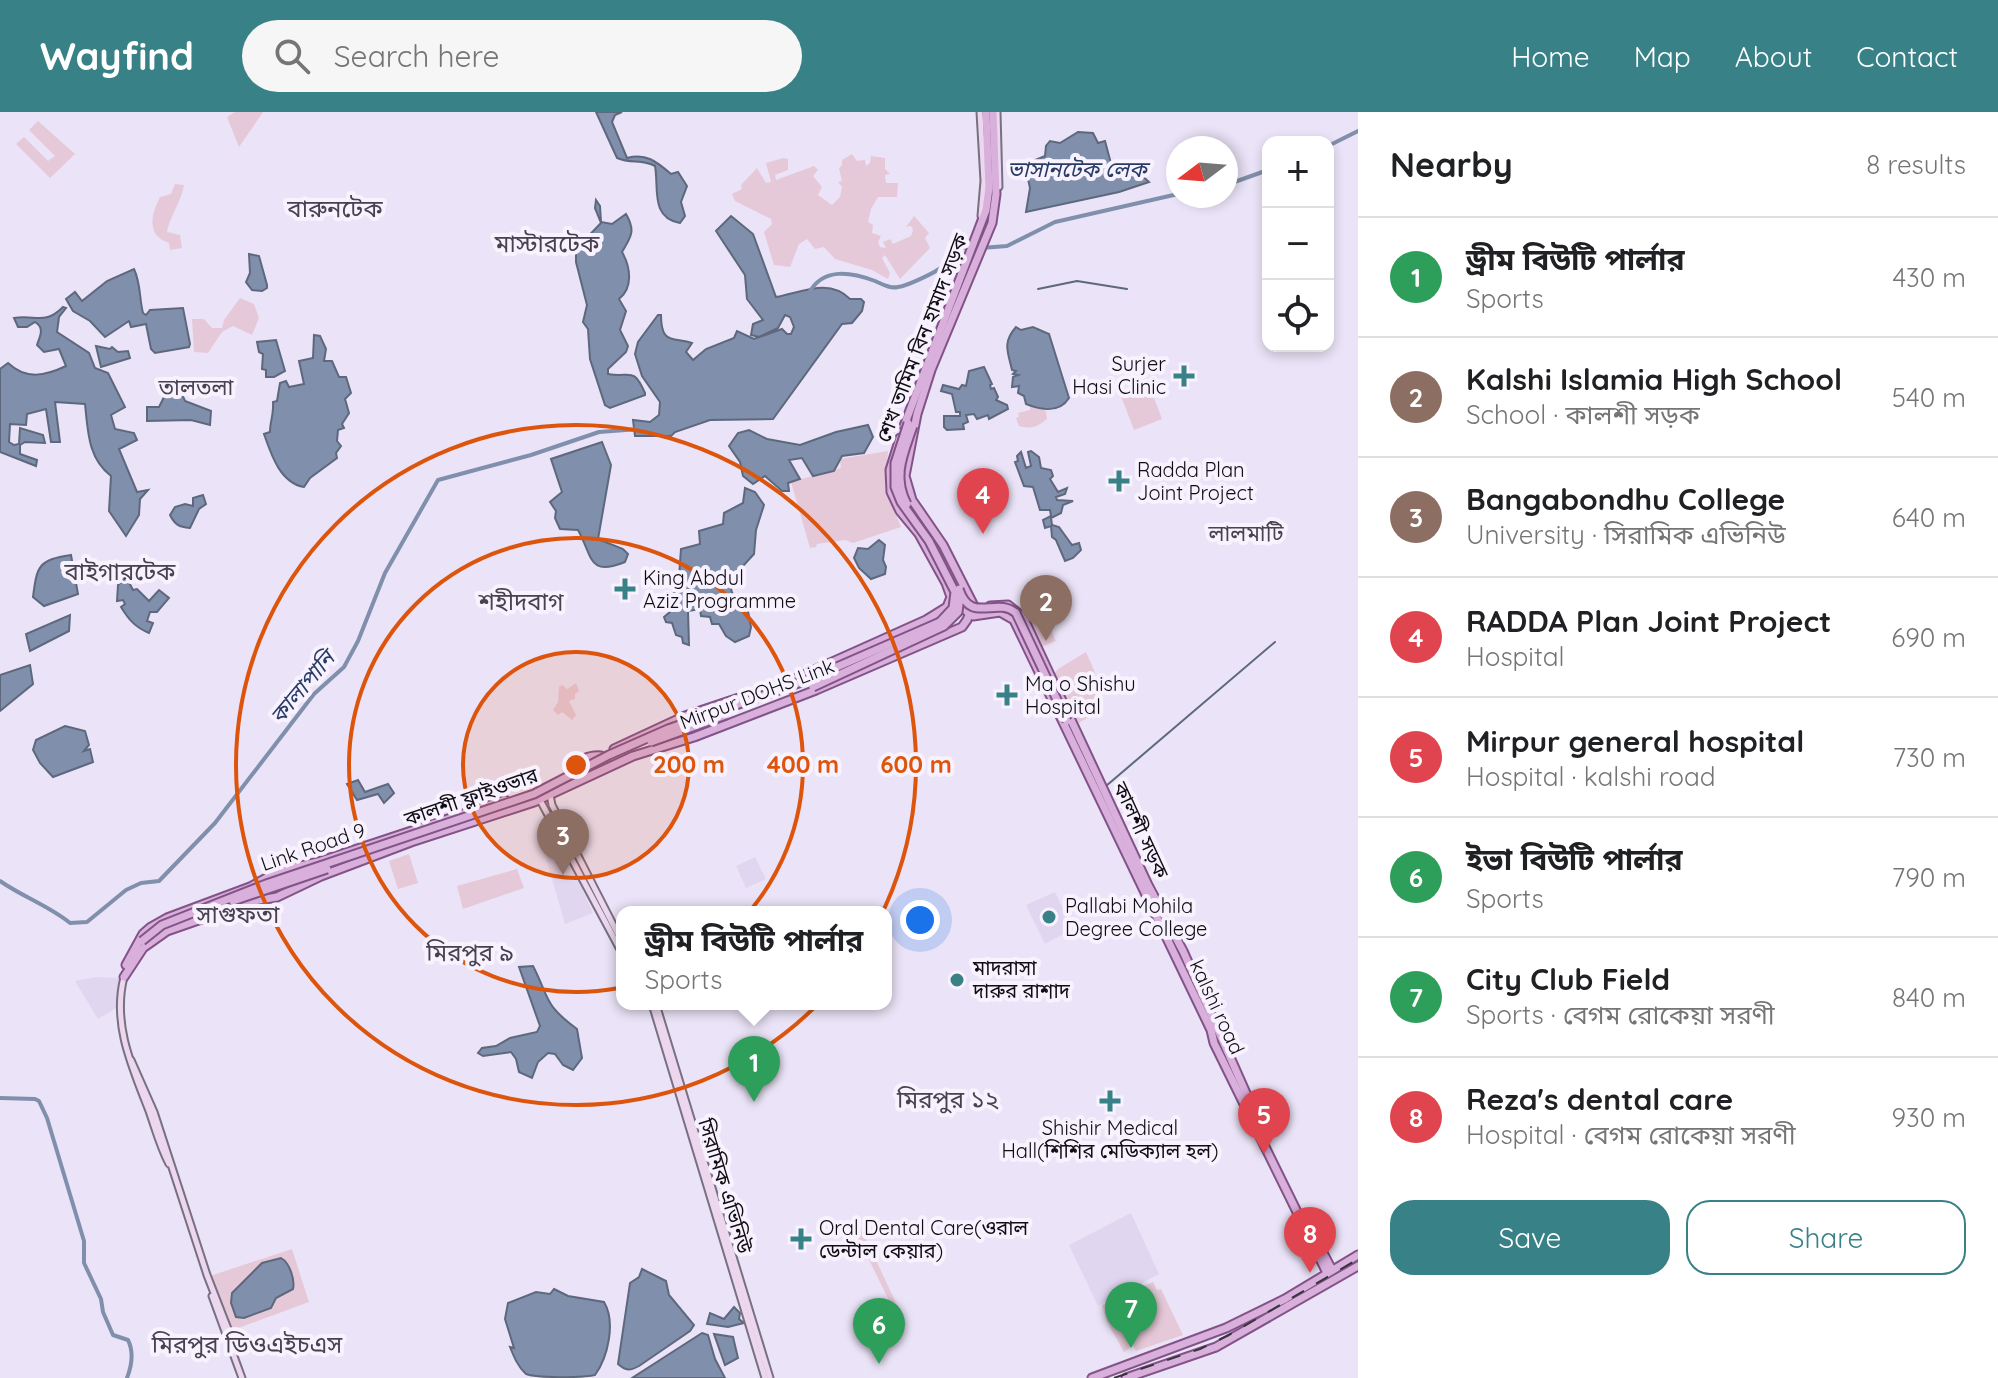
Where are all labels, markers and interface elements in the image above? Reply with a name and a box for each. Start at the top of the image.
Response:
search box [242,20,802,92]
text: Wayfind [40,32,194,80]
icon: search [270,34,314,78]
text: Search here [334,37,499,75]
text: Home [1511,39,1590,74]
text: Map [1634,39,1691,74]
text: About [1735,39,1812,74]
text: Contact [1856,39,1958,74]
north arrow [1166,136,1238,208]
map controls [1262,136,1334,352]
button: + [1262,136,1334,208]
text: Nearby [1390,143,1513,186]
text: 8 results [1866,148,1966,181]
water label: ভাসানটেক লেক [1007,155,1151,183]
district label: বারুনটেক [286,193,383,223]
button: − [1262,208,1334,280]
district label: মাস্টারটেক [494,228,600,258]
street label: শেখ তামিম বিন হামাদ সড়ক [870,229,973,446]
text: ড্রীম বিউটি পার্লার [1466,240,1685,278]
text: 1 [1411,261,1421,294]
text: 430 m [1892,261,1966,294]
button: locate [1262,280,1334,352]
text: Sports [1466,282,1544,315]
place label: Surjer Hasi Clinic [1072,351,1166,399]
text: Kalshi Islamia High School [1466,360,1842,398]
marker: Surjer Hasi Clinic [1173,365,1195,387]
district label: তালতলা [158,373,235,401]
text: 2 [1409,381,1423,414]
text: 540 m [1892,381,1966,414]
text: School · কালশী সড়ক [1466,398,1700,431]
place label: Radda Plan Joint Project [1137,457,1254,505]
pin: 4 [957,468,1009,534]
marker: Radda Plan Joint Project [1108,470,1130,492]
text: Bangabondhu College [1466,480,1785,518]
text: 3 [1409,501,1423,534]
text: 640 m [1892,501,1966,534]
text: University · সিরামিক এভিনিউ [1466,518,1786,551]
district label: লালমাটি [1207,519,1285,547]
district label: বাইগারটেক [64,556,176,586]
place label: King Abdul Aziz Programme [643,565,796,613]
pin: 2 [1020,575,1072,641]
marker: King Abdul Aziz Programme [614,578,636,600]
district label: শহীদবাগ [477,586,564,616]
text: RADDA Plan Joint Project [1466,602,1831,640]
text: 4 [1408,621,1424,654]
text: 690 m [1891,621,1966,654]
text: Hospital [1466,640,1565,673]
water label: কালাপানি [264,642,343,729]
street label: Mirpur DOHS Link [676,653,837,734]
place label: Ma o Shishu Hospital [1025,671,1136,719]
marker: Ma o Shishu Hospital [996,684,1018,706]
text: Mirpur general hospital [1466,722,1804,760]
text: 5 [1409,741,1423,774]
text: 730 m [1893,741,1966,774]
text: 200 m [653,749,725,779]
text: 400 m [767,749,839,779]
text: 600 m [880,749,952,779]
centre of rings [562,751,590,779]
text: Hospital · kalshi road [1466,760,1716,793]
street label: কালশী ফ্লাইওভার [400,762,542,831]
street label: কালশী সড়ক [1108,777,1175,883]
pin: 3 [537,809,589,875]
street label: Link Road 9 [257,817,368,876]
text: ইভা বিউটি পার্লার [1466,840,1682,878]
text: 6 [1409,861,1423,894]
text: 790 m [1892,861,1966,894]
text: Sports [1466,882,1544,915]
place label: Pallabi Mohila Degree College [1065,893,1207,941]
district label: সাগুফতা [196,899,280,929]
your location [900,900,940,940]
popup [616,906,892,1010]
marker: Pallabi Mohila Degree College [1040,908,1058,926]
text: ড্রীম বিউটি পার্লার [645,921,863,959]
district label: মিরপুর ৯ [425,937,514,967]
place label: মাদরাসা দারুর রাশাদ [972,955,1071,1003]
street label: kalshi road [1185,956,1250,1058]
text: City Club Field [1466,960,1670,998]
text: Sports [645,963,722,996]
marker: মাদরাসা দারুর রাশাদ [948,971,966,989]
text: 7 [1409,981,1423,1014]
text: 840 m [1892,981,1966,1014]
text: Sports · বেগম রোকেয়া সরণী [1466,998,1775,1031]
pin: 1 [728,1036,780,1102]
text: Reza's dental care [1466,1080,1733,1118]
district label: মিরপুর ১২ [896,1084,999,1114]
pin: 5 [1238,1088,1290,1154]
marker: Shishir Medical Hall(শিশির মেডিক্যাল হল) [1099,1090,1121,1112]
text: 8 [1409,1101,1423,1134]
text: 930 m [1892,1101,1966,1134]
street label: সিরামিক এভিনিউ [693,1114,758,1257]
place label: Shishir Medical Hall(শিশির মেডিক্যাল হল) [1001,1115,1219,1163]
text: Hospital · বেগম রোকেয়া সরণী [1466,1118,1796,1151]
button: Save [1390,1200,1670,1275]
button: Share [1686,1200,1966,1275]
pin: 8 [1284,1207,1336,1273]
place label: Oral Dental Care(ওরাল ডেন্টাল কেয়ার) [819,1215,1029,1263]
marker: Oral Dental Care(ওরাল ডেন্টাল কেয়ার) [790,1228,812,1250]
pin: 7 [1105,1282,1157,1348]
pin: 6 [853,1298,905,1364]
district label: মিরপুর ডিওএইচএস [151,1329,343,1359]

